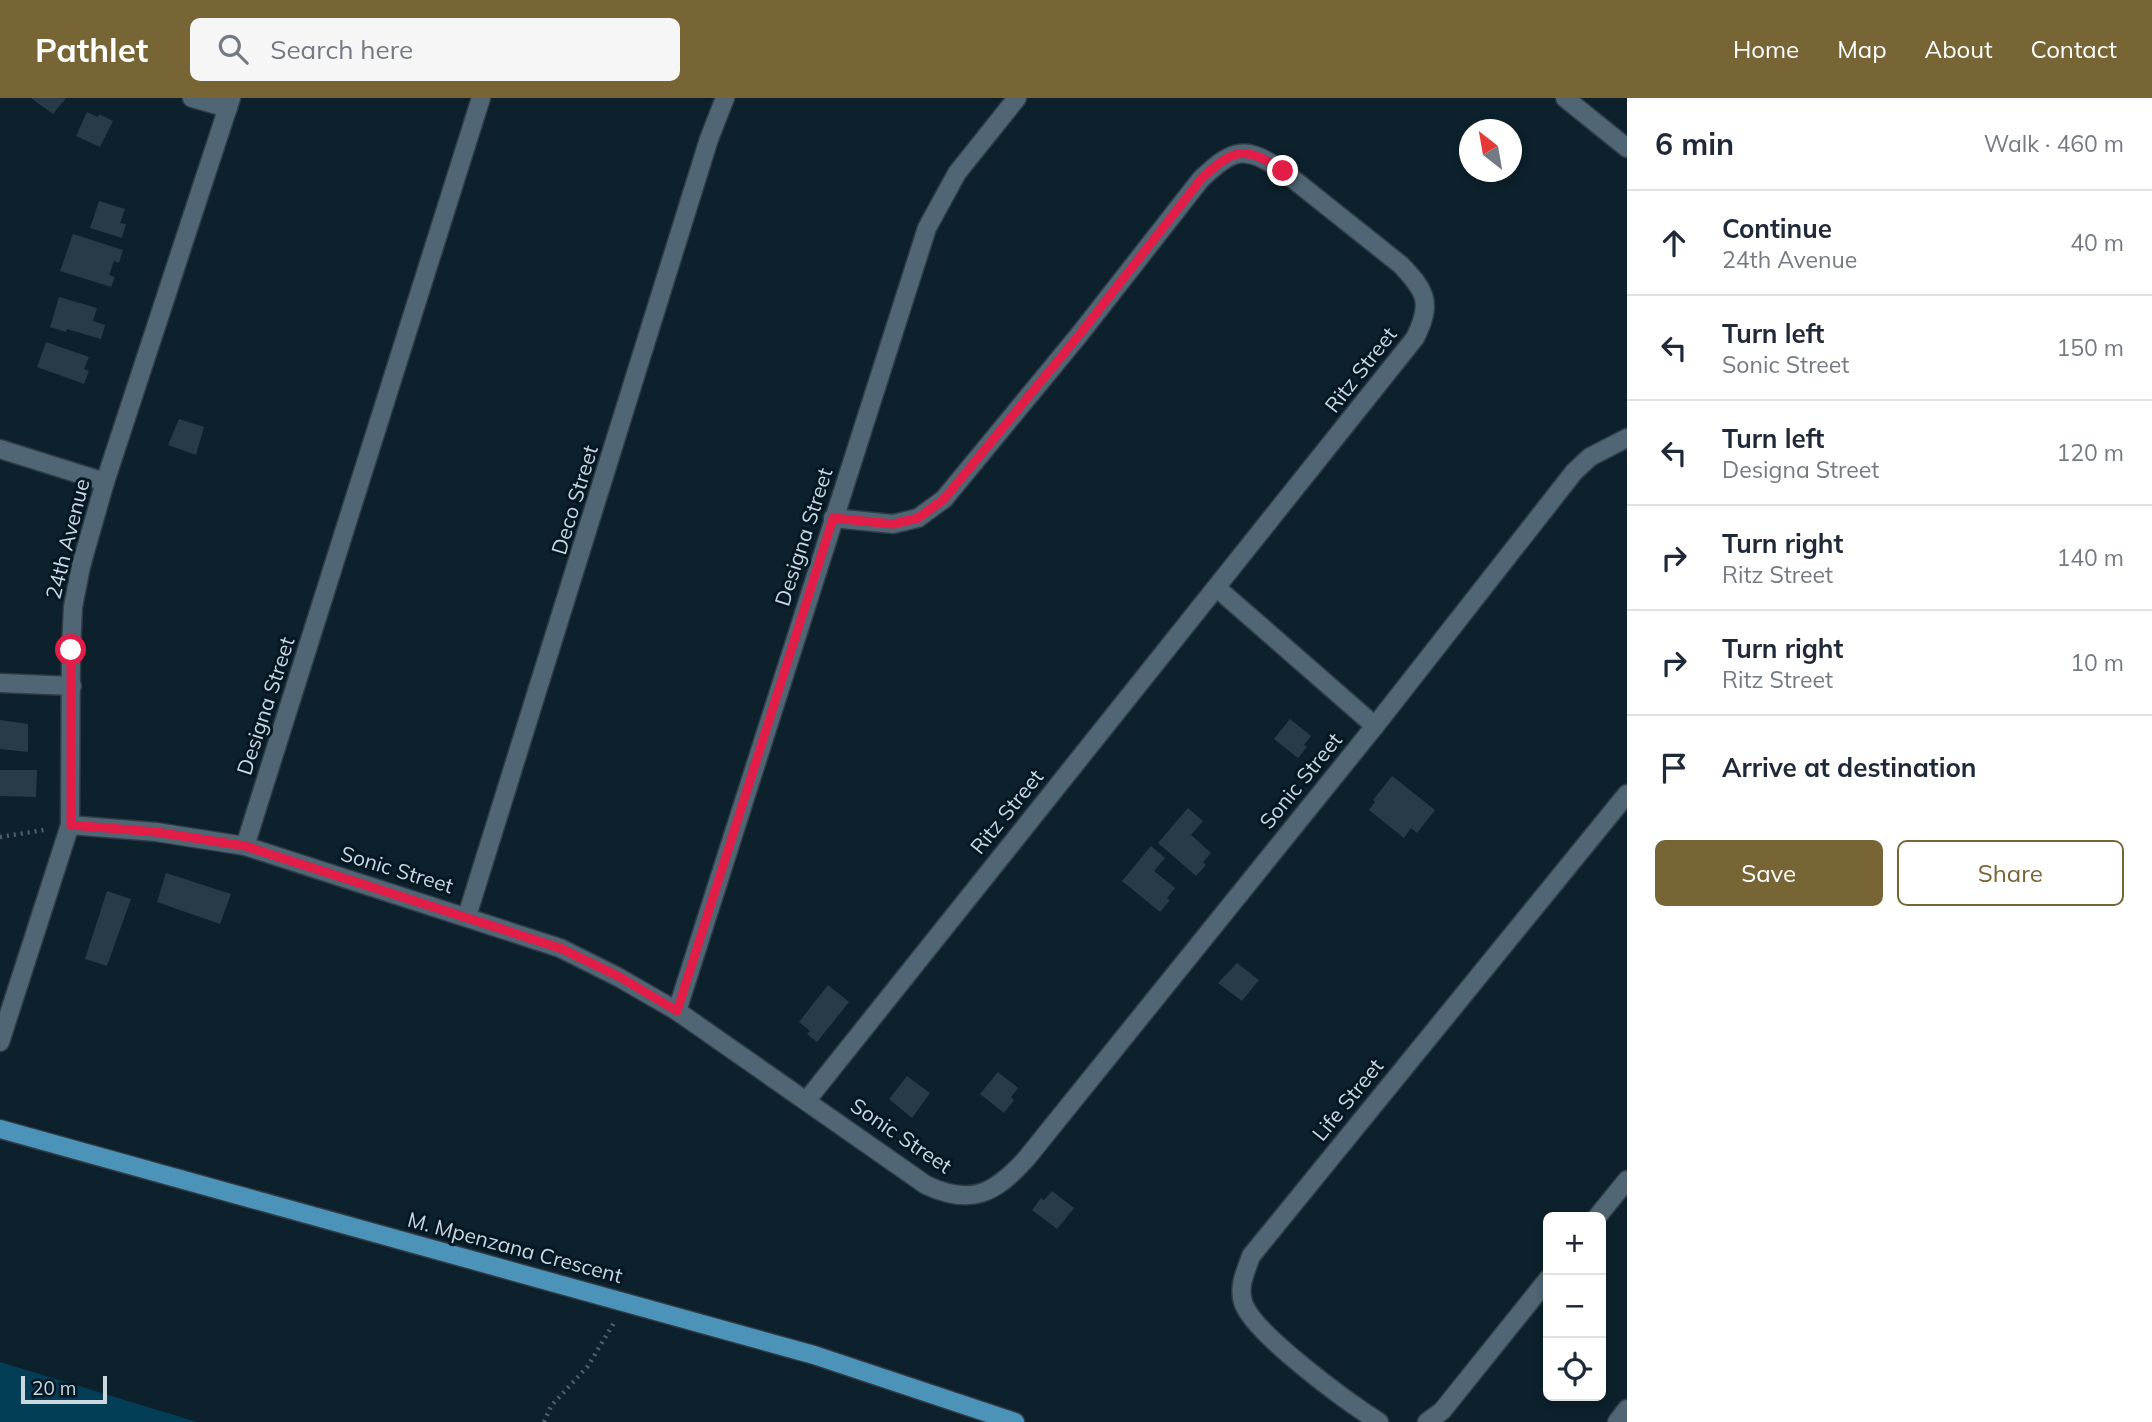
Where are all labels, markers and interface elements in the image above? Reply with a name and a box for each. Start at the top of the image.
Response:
search box [190,18,680,81]
text: Pathlet [35,29,148,70]
icon: search [214,30,252,68]
text: Search here [270,33,413,66]
text: Home [1733,34,1799,64]
text: Map [1837,34,1887,64]
text: About [1925,34,1993,64]
text: Contact [2031,34,2117,64]
north arrow [1459,119,1522,182]
text: 6 min [1655,125,1734,163]
text: Walk · 460 m [1984,129,2124,158]
route end [1267,155,1298,186]
text: Continue [1722,212,1832,245]
icon: ahead [1655,224,1693,262]
text: 40 m [2070,228,2124,257]
text: 24th Avenue [1722,245,1857,274]
text: Turn left [1722,317,1824,350]
street label: Ritz Street [1319,321,1402,417]
icon: left [1655,329,1693,367]
text: 150 m [2056,333,2124,362]
text: Sonic Street [1722,350,1849,379]
text: Turn left [1722,422,1824,455]
icon: left [1655,434,1693,472]
text: 120 m [2056,438,2124,467]
street label: Deco Street [545,442,603,557]
text: Designa Street [1722,455,1879,484]
street label: Designa Street [768,464,838,609]
street label: 24th Avenue [39,476,95,602]
text: Turn right [1722,527,1843,560]
icon: right [1655,539,1693,577]
text: 140 m [2056,543,2124,572]
text: Ritz Street [1722,560,1833,589]
text: Turn right [1722,632,1843,665]
street label: Designa Street [230,633,300,778]
route start [55,634,86,665]
icon: right [1655,644,1693,682]
text: 10 m [2070,648,2124,677]
text: Ritz Street [1722,665,1833,694]
street label: Sonic Street [1254,727,1347,834]
icon: arrive [1655,749,1693,787]
text: Arrive at destination [1722,751,1977,784]
street label: Ritz Street [964,764,1048,859]
street label: Sonic Street [338,840,457,898]
button: Save [1655,840,1883,906]
button: Share [1897,840,2124,906]
street label: Life Street [1306,1053,1388,1146]
street label: Sonic Street [846,1092,957,1178]
street label: M. Mpenzana Crescent [405,1206,626,1288]
map controls [1543,1212,1606,1401]
button: + [1543,1212,1606,1275]
button: − [1543,1275,1606,1338]
button: locate [1543,1338,1606,1401]
scale bar [21,1373,107,1405]
text: 20 m [32,1376,76,1400]

